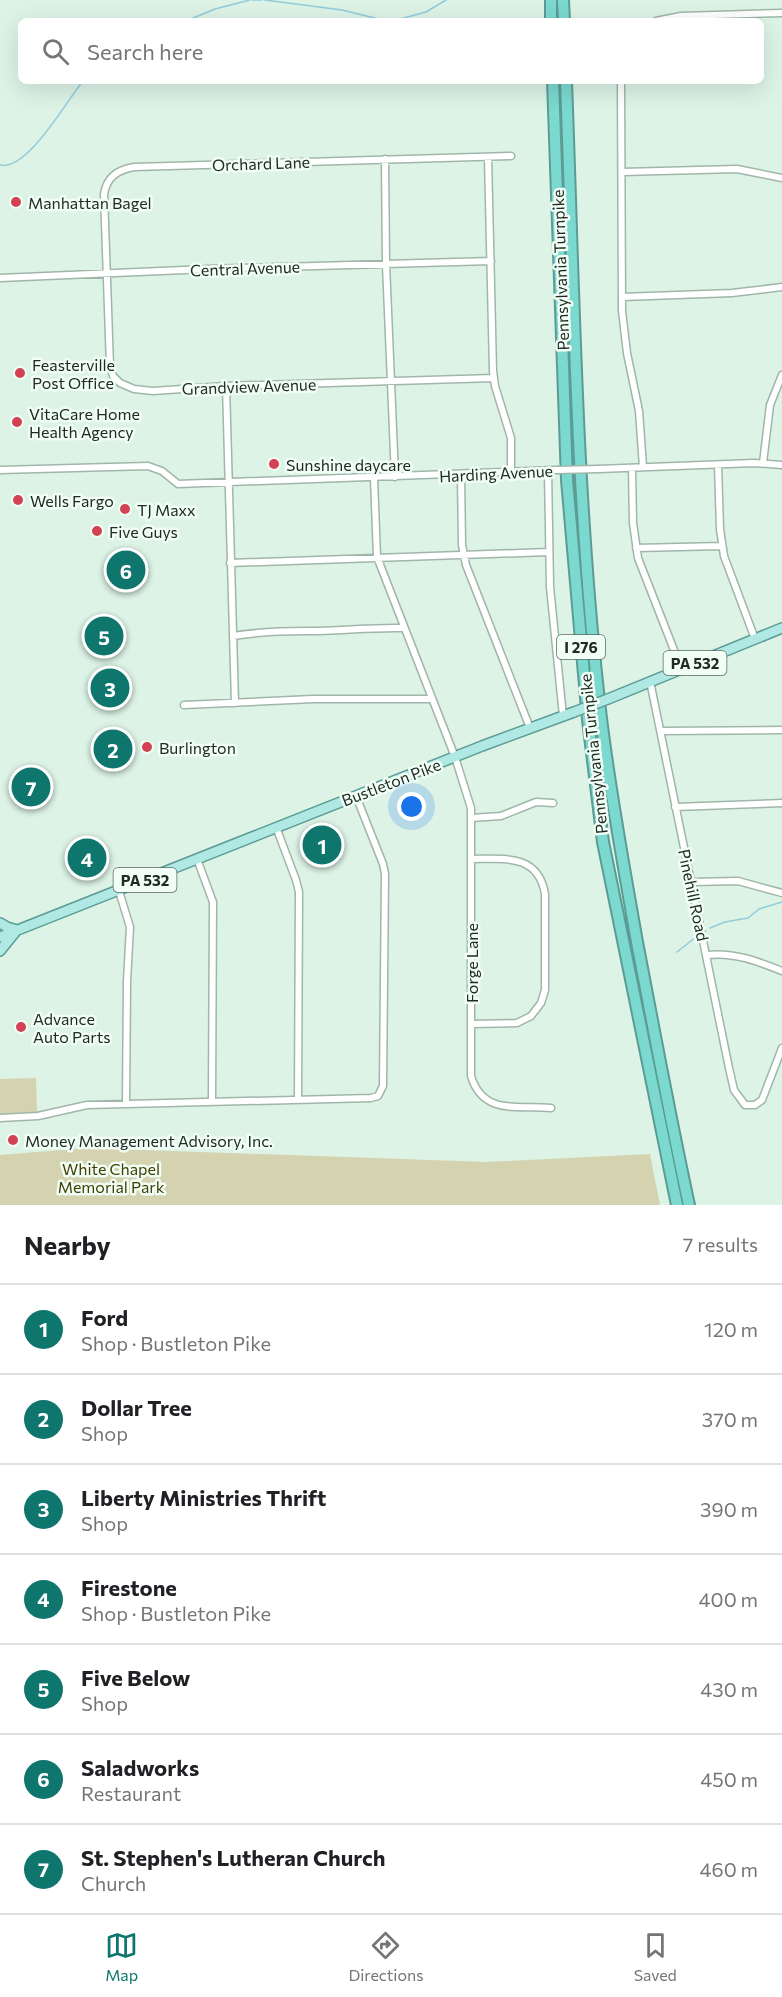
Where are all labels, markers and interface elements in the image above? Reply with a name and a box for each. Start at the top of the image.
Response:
search box [18,18,764,84]
icon: search [39,35,72,68]
text: Search here [87,38,203,65]
street label: Orchard Lane [212,152,310,174]
street label: Pennsylvania Turnpike [548,189,572,351]
place label: Manhattan Bagel [28,193,152,212]
marker: Manhattan Bagel [9,195,23,209]
street label: Central Avenue [190,257,300,279]
place label: Feasterville Post Office [32,355,115,392]
marker: Feasterville Post Office [13,366,27,380]
street label: Grandview Avenue [181,374,317,398]
place label: VitaCare Home Health Agency [29,404,140,441]
marker: VitaCare Home Health Agency [10,415,24,429]
place label: Sunshine daycare [286,455,411,474]
marker: Sunshine daycare [267,457,281,471]
street label: Harding Avenue [439,461,553,485]
place label: Wells Fargo [30,491,114,510]
marker: Wells Fargo [11,493,25,507]
place label: TJ Maxx [137,500,196,519]
marker: TJ Maxx [118,502,132,516]
place label: Five Guys [109,522,178,541]
marker: Five Guys [90,524,104,538]
pin: 6 [106,548,146,592]
pin: 5 [84,614,124,658]
road number: I 276 [557,635,605,659]
road number: PA 532 [664,651,726,675]
pin: 3 [90,666,130,710]
street label: Pennsylvania Turnpike [575,673,611,835]
pin: 2 [94,726,132,771]
place label: Burlington [159,738,236,757]
marker: Burlington [140,740,154,754]
street label: Bustleton Pike [339,754,443,810]
pin: 7 [12,764,51,810]
your location [397,792,426,821]
pin: 1 [302,822,342,868]
pin: 4 [68,836,106,880]
street label: Pinehill Road [675,847,713,943]
road number: PA 532 [114,868,176,892]
street label: Forge Lane [462,923,481,1003]
place label: Advance Auto Parts [33,1009,111,1046]
marker: Advance Auto Parts [14,1020,28,1034]
place label: Money Management Advisory, Inc. [25,1131,273,1150]
marker: Money Management Advisory, Inc. [6,1133,20,1147]
park label: White Chapel Memorial Park [58,1159,165,1196]
text: Nearby [24,1229,111,1260]
text: 7 results [683,1232,758,1256]
text: Ford [81,1304,128,1331]
text: 1 [39,1317,48,1341]
text: 120 m [704,1317,758,1341]
text: Shop · Bustleton Pike [81,1331,271,1355]
text: Dollar Tree [81,1394,192,1421]
text: 2 [38,1407,49,1431]
text: 370 m [702,1407,758,1431]
text: Shop [81,1421,128,1445]
text: Liberty Ministries Thrift [81,1484,326,1511]
text: 3 [38,1497,49,1521]
text: 390 m [700,1497,758,1521]
text: Shop [81,1511,128,1535]
text: Firestone [81,1574,177,1601]
text: 4 [37,1587,50,1611]
text: 400 m [699,1587,758,1611]
text: Shop · Bustleton Pike [81,1601,271,1625]
text: Five Below [81,1664,190,1691]
text: 5 [38,1677,49,1701]
text: 430 m [700,1677,758,1701]
text: Shop [81,1691,128,1715]
text: Saladworks [81,1754,199,1781]
text: 6 [37,1767,50,1791]
text: 450 m [700,1767,758,1791]
text: Restaurant [81,1781,181,1805]
text: St. Stephen's Lutheran Church [81,1844,385,1871]
text: 7 [38,1857,49,1881]
text: 460 m [700,1857,758,1881]
text: Church [81,1871,146,1895]
tab: Map [105,1929,138,1984]
tab: Directions [348,1929,423,1984]
tab: Saved [634,1929,677,1984]

